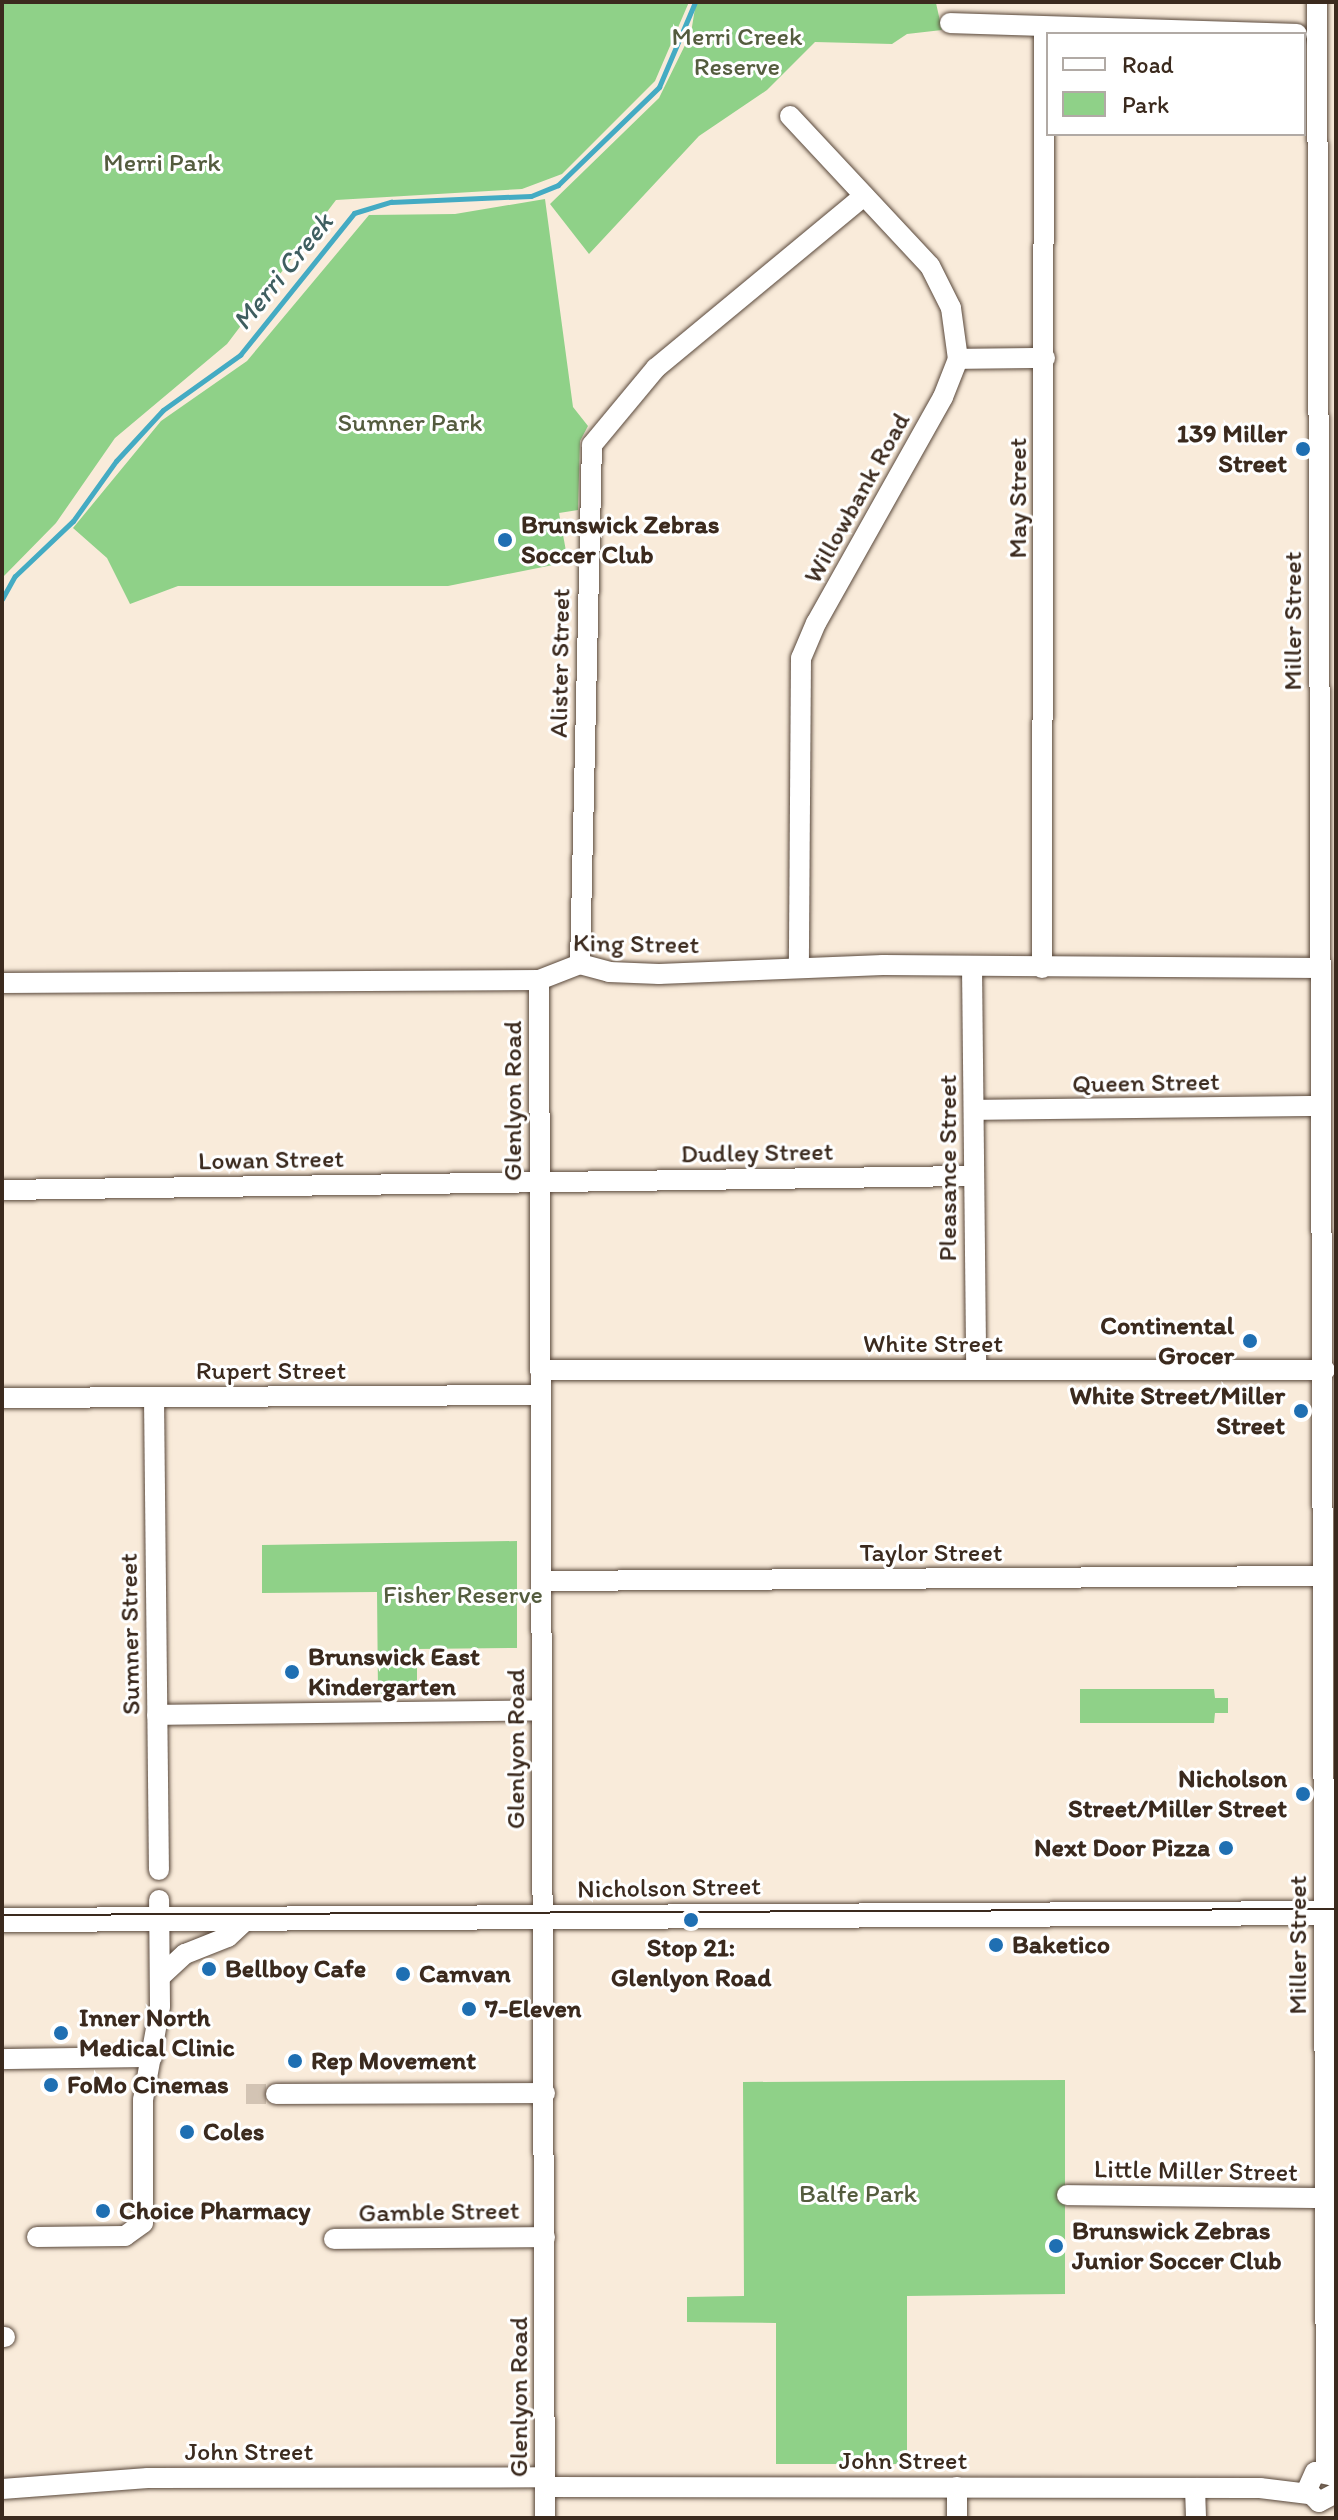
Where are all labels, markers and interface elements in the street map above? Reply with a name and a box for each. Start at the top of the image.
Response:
park label: Merri Creek Reserve [672,21,802,82]
legend [1046,32,1306,136]
text: Road [1122,50,1174,79]
text: Park [1122,90,1169,119]
park label: Merri Park [104,147,220,179]
water label: Merri Creek [225,206,339,336]
park label: Sumner Park [338,407,482,439]
street label: Willowbank Road [797,407,917,589]
place label: 139 Miller Street [1177,418,1287,480]
street label: May Street [1002,438,1034,558]
marker: 139 Miller Street [1294,440,1312,458]
place label: Brunswick Zebras Soccer Club [521,509,719,570]
marker: Brunswick Zebras Soccer Club [496,531,514,549]
street label: Miller Street [1277,551,1309,691]
street label: Alister Street [543,588,577,738]
street label: King Street [573,927,699,961]
street label: Glenlyon Road [497,1021,529,1181]
street label: Queen Street [1072,1066,1220,1100]
street label: Pleasance Street [932,1075,964,1261]
street label: Dudley Street [680,1136,834,1170]
street label: Lowan Street [198,1143,344,1177]
place label: Continental Grocer [1100,1310,1234,1372]
street label: White Street [863,1328,1003,1360]
marker: Continental Grocer [1241,1332,1259,1350]
street label: Rupert Street [196,1355,346,1387]
place label: White Street/Miller Street [1070,1380,1285,1442]
marker: White Street/Miller Street [1292,1402,1310,1420]
street label: Taylor Street [860,1537,1002,1569]
street label: Sumner Street [113,1553,147,1715]
park label: Fisher Reserve [383,1579,543,1611]
place label: Brunswick East Kindergarten [308,1641,480,1702]
marker: Brunswick East Kindergarten [283,1663,301,1681]
street label: Glenlyon Road [500,1669,532,1829]
place label: Nicholson Street/Miller Street [1068,1763,1287,1824]
marker: Nicholson Street/Miller Street [1294,1785,1312,1803]
place label: Next Door Pizza [1034,1832,1210,1864]
marker: Next Door Pizza [1217,1839,1235,1857]
street label: Nicholson Street [577,1871,761,1905]
street label: Miller Street [1282,1875,1314,2015]
marker: Stop 21: Glenlyon Road [682,1911,700,1929]
place label: Baketico [1012,1929,1110,1961]
place label: Stop 21: Glenlyon Road [611,1932,771,1994]
marker: Baketico [987,1936,1005,1954]
place label: Bellboy Cafe [225,1953,366,1985]
place label: Camvan [419,1958,511,1990]
marker: Bellboy Cafe [200,1960,218,1978]
marker: Camvan [394,1965,412,1983]
place label: 7-Eleven [485,1993,582,2025]
marker: 7-Eleven [460,2000,478,2018]
place label: Inner North Medical Clinic [79,2002,235,2064]
marker: Inner North Medical Clinic [50,2022,72,2044]
place label: Rep Movement [311,2045,475,2077]
marker: Rep Movement [286,2052,304,2070]
place label: FoMo Cinemas [67,2069,229,2101]
marker: FoMo Cinemas [42,2076,60,2094]
place label: Coles [203,2116,264,2148]
marker: Coles [178,2123,196,2141]
street label: Little Miller Street [1094,2154,1298,2188]
park label: Balfe Park [800,2178,916,2210]
place label: Choice Pharmacy [119,2195,311,2227]
street label: Gamble Street [358,2195,520,2229]
marker: Choice Pharmacy [94,2202,112,2220]
place label: Brunswick Zebras Junior Soccer Club [1072,2215,1282,2276]
marker: Brunswick Zebras Junior Soccer Club [1047,2237,1065,2255]
street label: Glenlyon Road [503,2317,535,2477]
street label: John Street [185,2436,313,2468]
street label: John Street [839,2445,967,2477]

